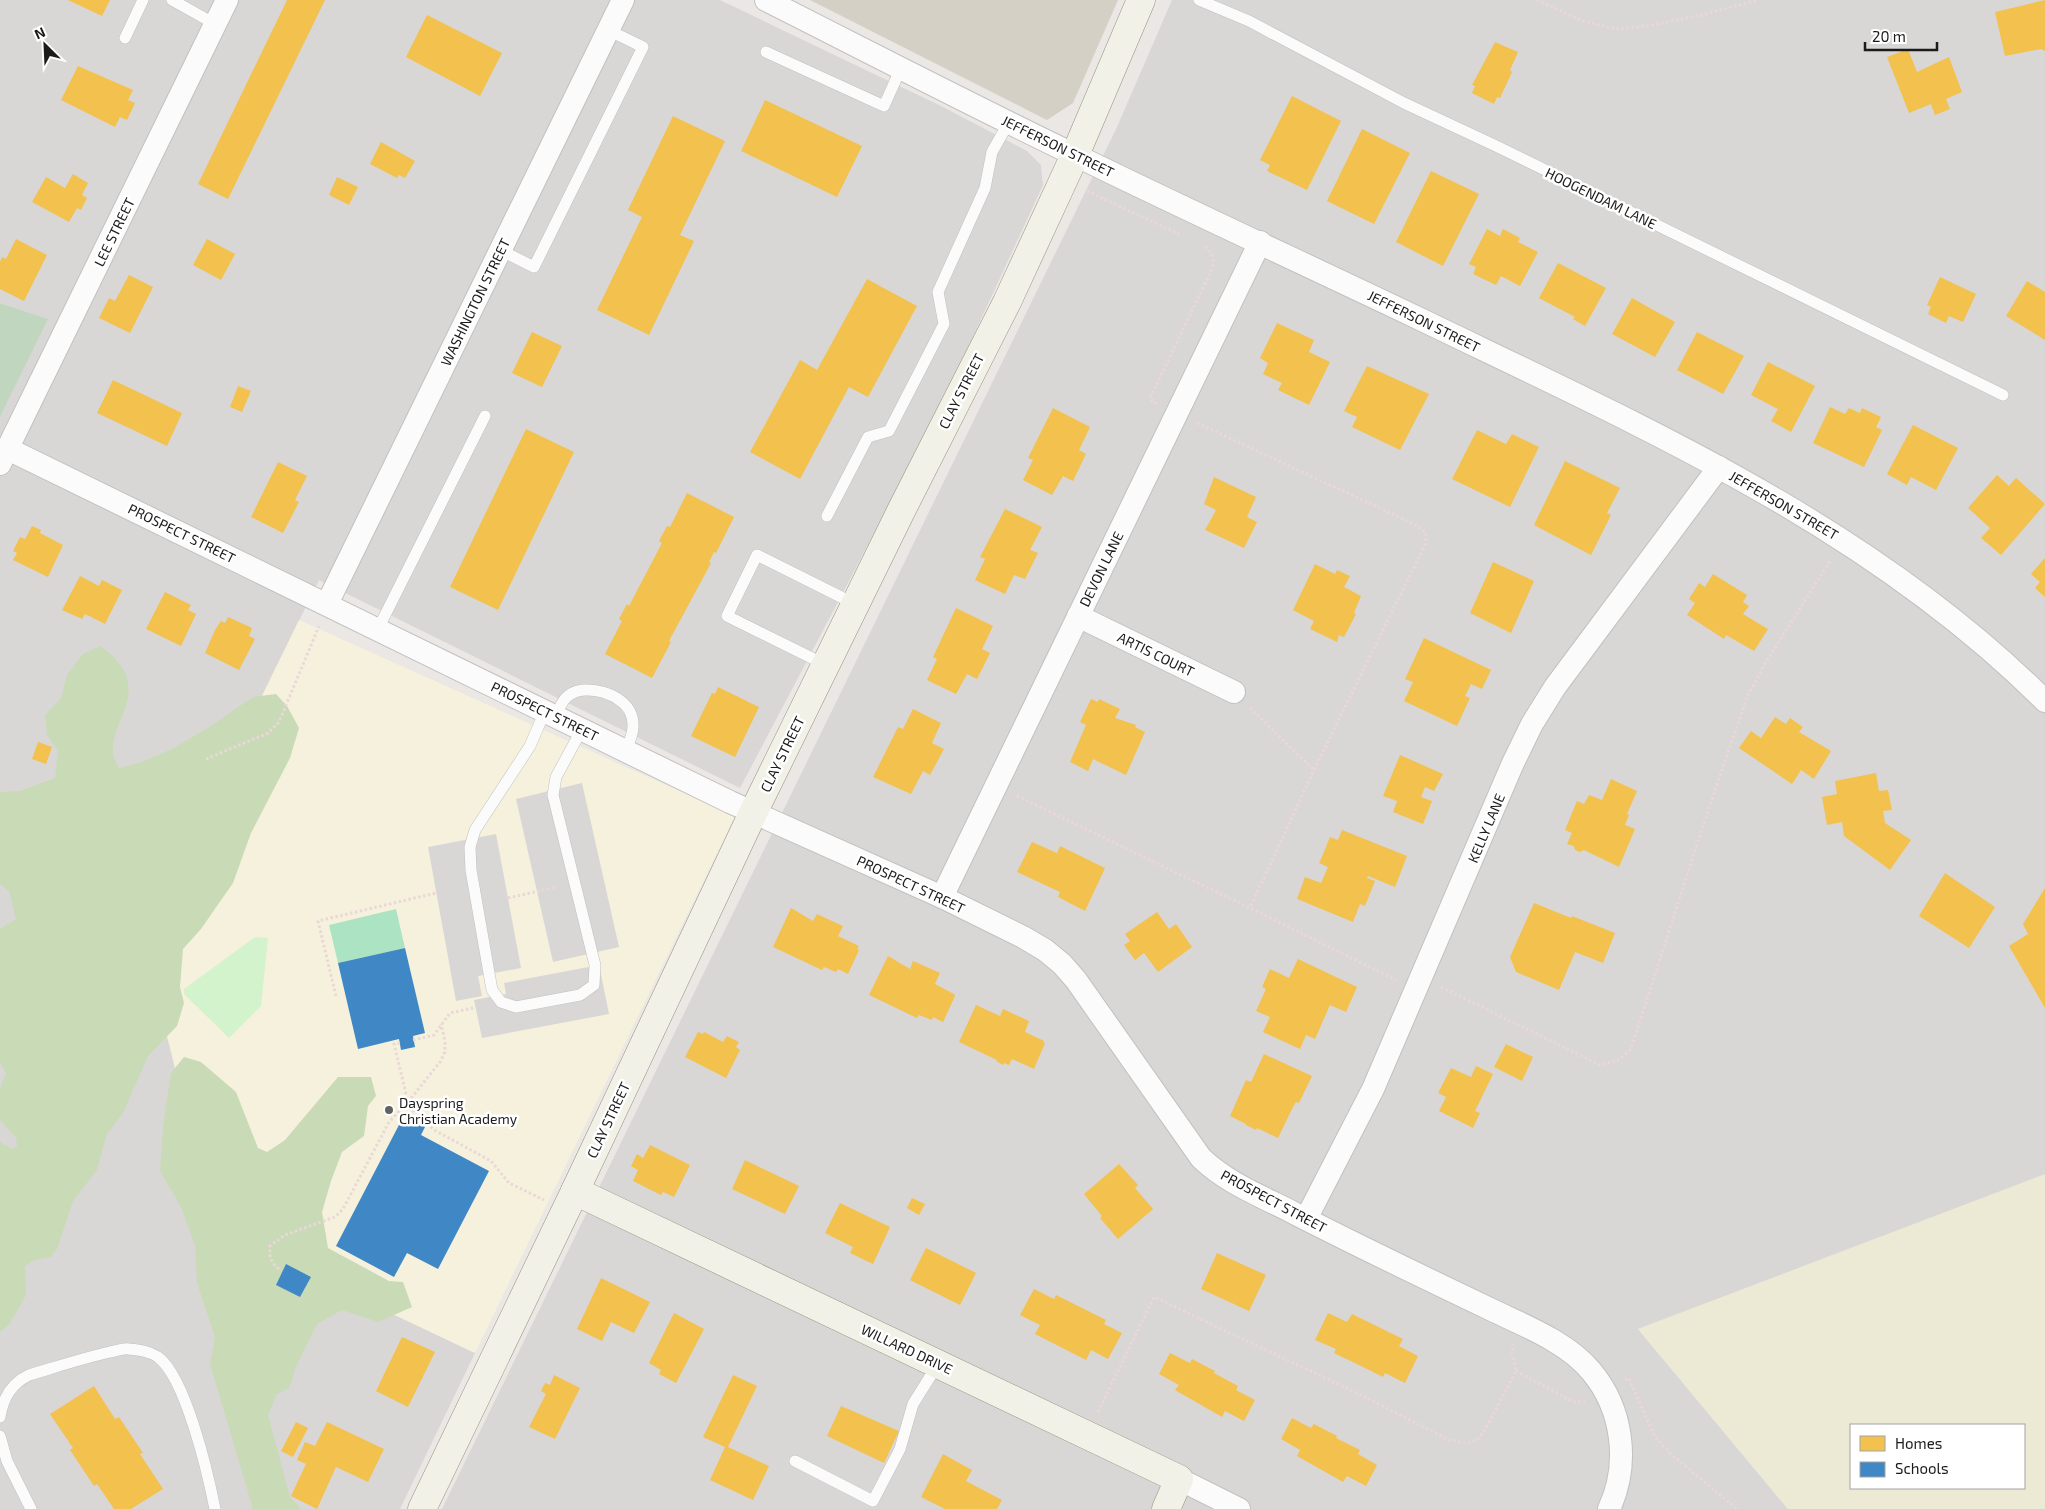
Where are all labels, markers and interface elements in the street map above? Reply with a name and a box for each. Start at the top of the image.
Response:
north arrow [20,20,70,70]
scale bar [1865,20,1938,52]
text: N [31,23,48,42]
text: 20 m [1872,27,1906,45]
street label: JEFFERSON STREET [999,111,1117,181]
street label: HOOGENDAM LANE [1543,164,1659,232]
street label: LEE STREET [90,195,138,269]
street label: WASHINGTON STREET [437,235,513,369]
street label: JEFFERSON STREET [1365,286,1483,356]
street label: CLAY STREET [935,350,987,432]
street label: JEFFERSON STREET [1727,467,1841,543]
street label: PROSPECT STREET [125,500,239,566]
street label: DEVON LANE [1075,528,1127,609]
street label: ARTIS COURT [1115,628,1197,680]
street label: PROSPECT STREET [488,678,602,744]
street label: CLAY STREET [756,713,808,795]
street label: KELLY LANE [1464,791,1508,865]
street label: PROSPECT STREET [854,851,968,917]
street label: CLAY STREET [583,1079,633,1161]
place label: Dayspring Christian Academy [399,1094,518,1127]
marker: Dayspring Christian Academy [383,1104,395,1116]
street label: PROSPECT STREET [1218,1166,1330,1236]
street label: WILLARD DRIVE [859,1320,956,1378]
legend [1850,1424,2025,1489]
text: Homes [1895,1434,1942,1452]
text: Schools [1895,1459,1949,1477]

